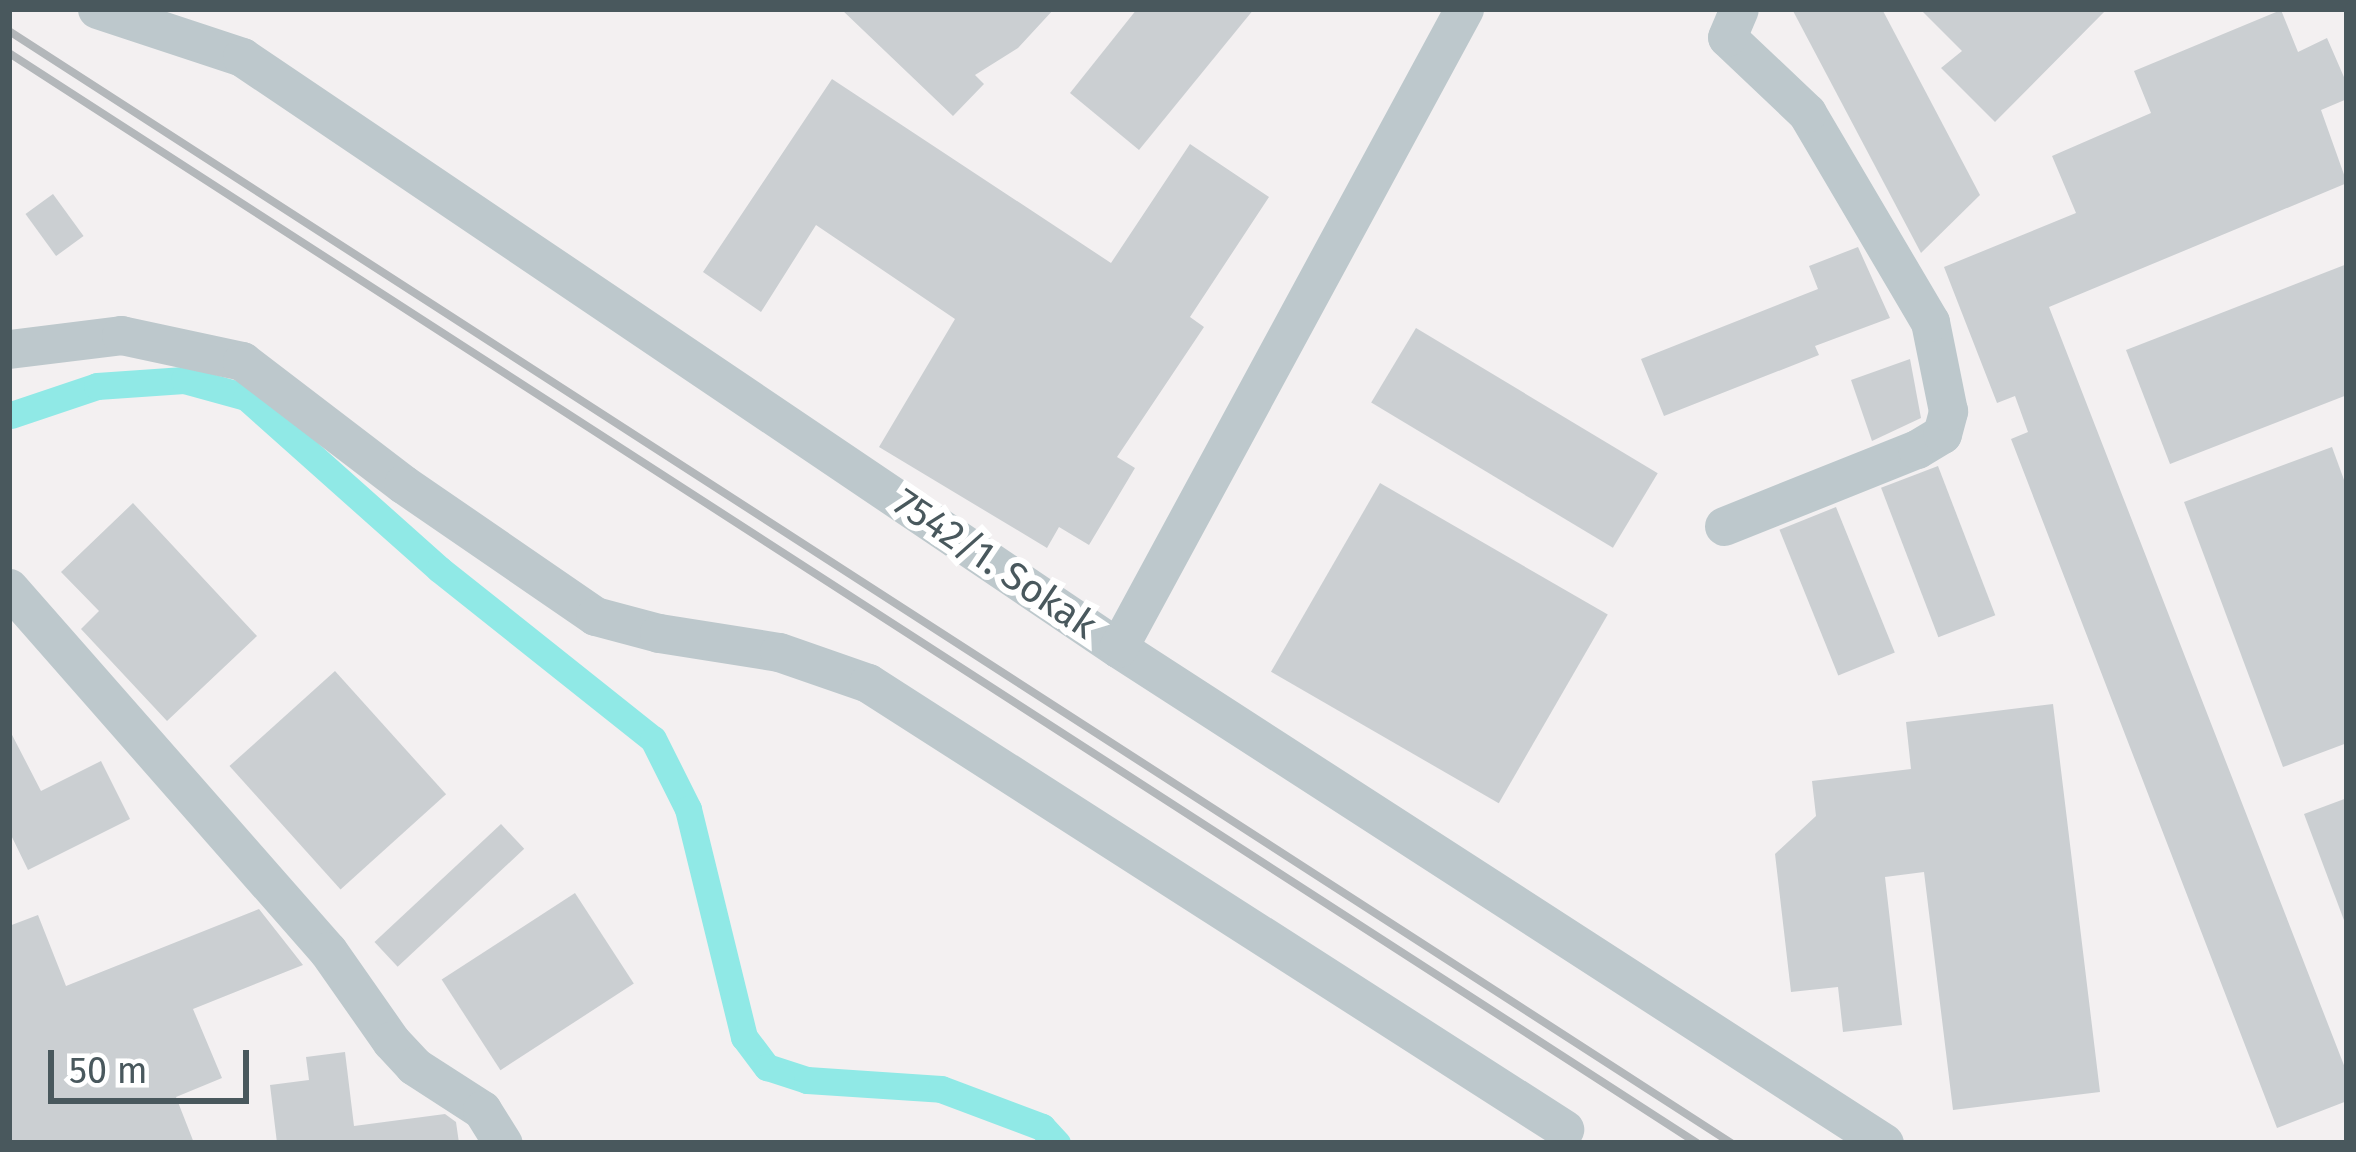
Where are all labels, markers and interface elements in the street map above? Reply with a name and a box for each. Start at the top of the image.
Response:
street label: 7542/1. Sokak [885,479,1105,649]
scale bar [54,1026,255,1100]
text: 50 m [69,1049,148,1093]

